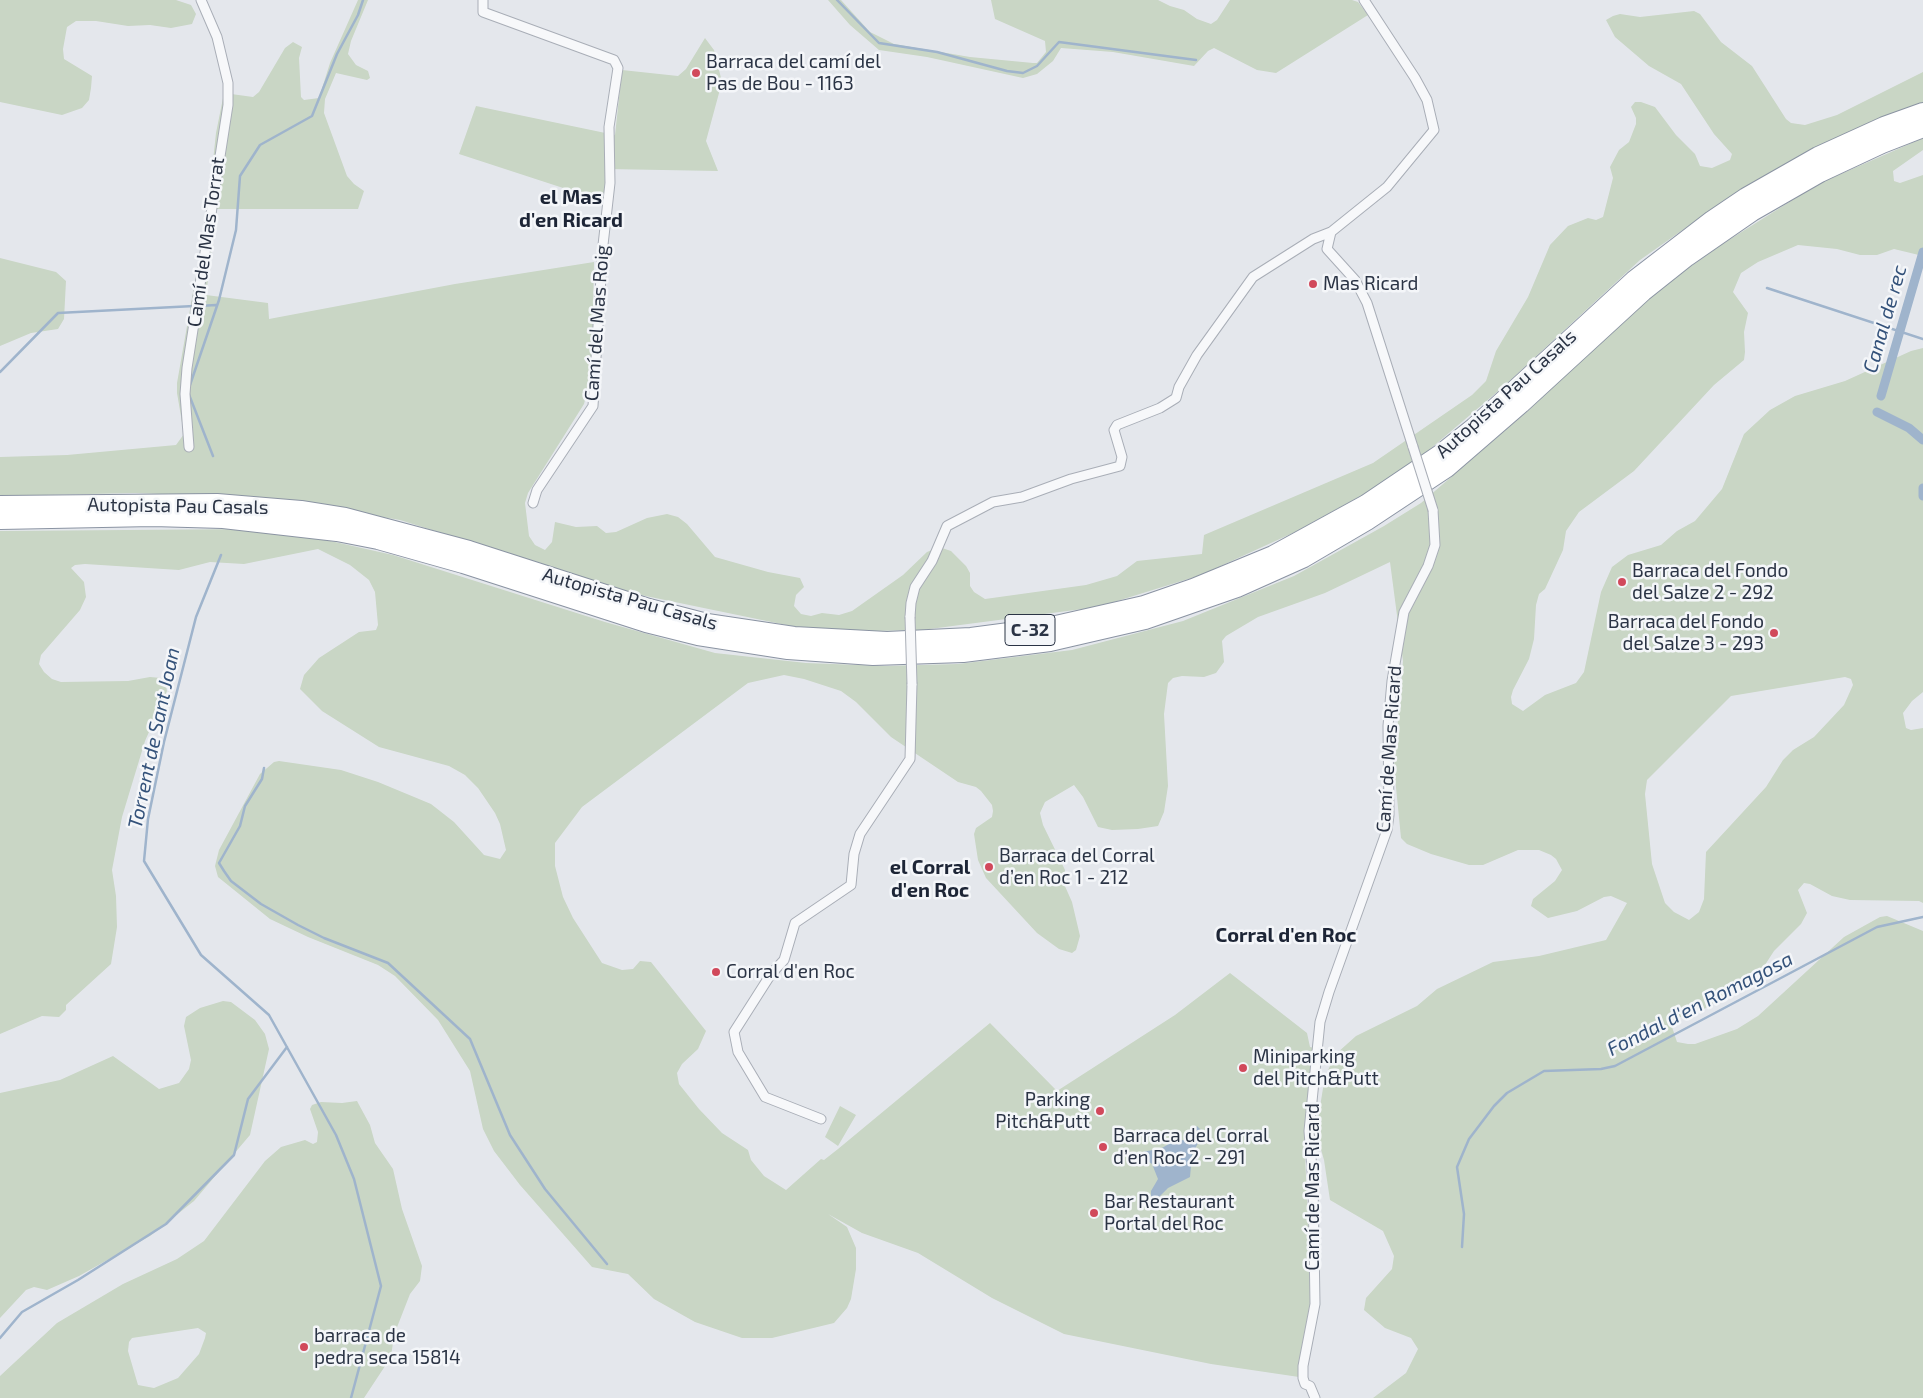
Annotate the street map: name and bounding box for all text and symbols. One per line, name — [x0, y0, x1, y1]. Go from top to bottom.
place label: Barraca del camí del Pas de Bou - 1163 — [706, 51, 881, 95]
marker: Barraca del camí del Pas de Bou - 1163 — [690, 67, 702, 79]
street label: Camí del Mas Torrat — [183, 156, 229, 328]
district label: el Mas d'en Ricard — [519, 185, 623, 232]
street label: Camí del Mas Roig — [580, 244, 614, 402]
water label: Canal de rec — [1858, 262, 1912, 376]
place label: Mas Ricard — [1323, 273, 1418, 295]
marker: Mas Ricard — [1307, 278, 1319, 290]
street label: Autopista Pau Casals — [1431, 325, 1581, 463]
street label: Autopista Pau Casals — [87, 493, 269, 519]
place label: Barraca del Fondo del Salze 2 - 292 — [1632, 560, 1788, 604]
street label: Autopista Pau Casals — [540, 563, 720, 635]
marker: Barraca del Fondo del Salze 2 - 292 — [1616, 576, 1628, 588]
place label: Barraca del Fondo del Salze 3 - 293 — [1608, 611, 1764, 655]
road number: C-32 — [1005, 614, 1055, 646]
marker: Barraca del Fondo del Salze 3 - 293 — [1768, 627, 1780, 639]
water label: Torrent de Sant Joan — [123, 645, 185, 831]
street label: Camí de Mas Ricard — [1372, 665, 1406, 833]
place label: Barraca del Corral d’en Roc 1 - 212 — [999, 845, 1155, 889]
district label: el Corral d'en Roc — [890, 855, 970, 902]
marker: Barraca del Corral d’en Roc 1 - 212 — [983, 861, 995, 873]
district label: Corral d'en Roc — [1215, 923, 1357, 947]
water label: Fondal d'en Romagosa — [1603, 947, 1797, 1061]
place label: Corral d'en Roc — [726, 961, 855, 983]
marker: Corral d'en Roc — [710, 966, 722, 978]
place label: Miniparking del Pitch&Putt — [1253, 1046, 1379, 1090]
marker: Miniparking del Pitch&Putt — [1237, 1062, 1249, 1074]
place label: Parking Pitch&Putt — [995, 1089, 1090, 1133]
street label: Camí de Mas Ricard — [1302, 1103, 1324, 1271]
marker: Parking Pitch&Putt — [1094, 1105, 1106, 1117]
place label: Barraca del Corral d’en Roc 2 - 291 — [1113, 1125, 1269, 1169]
marker: Barraca del Corral d’en Roc 2 - 291 — [1097, 1141, 1109, 1153]
place label: Bar Restaurant Portal del Roc — [1104, 1191, 1234, 1235]
marker: Bar Restaurant Portal del Roc — [1088, 1207, 1100, 1219]
place label: barraca de pedra seca 15814 — [314, 1325, 461, 1369]
marker: barraca de pedra seca 15814 — [298, 1341, 310, 1353]

